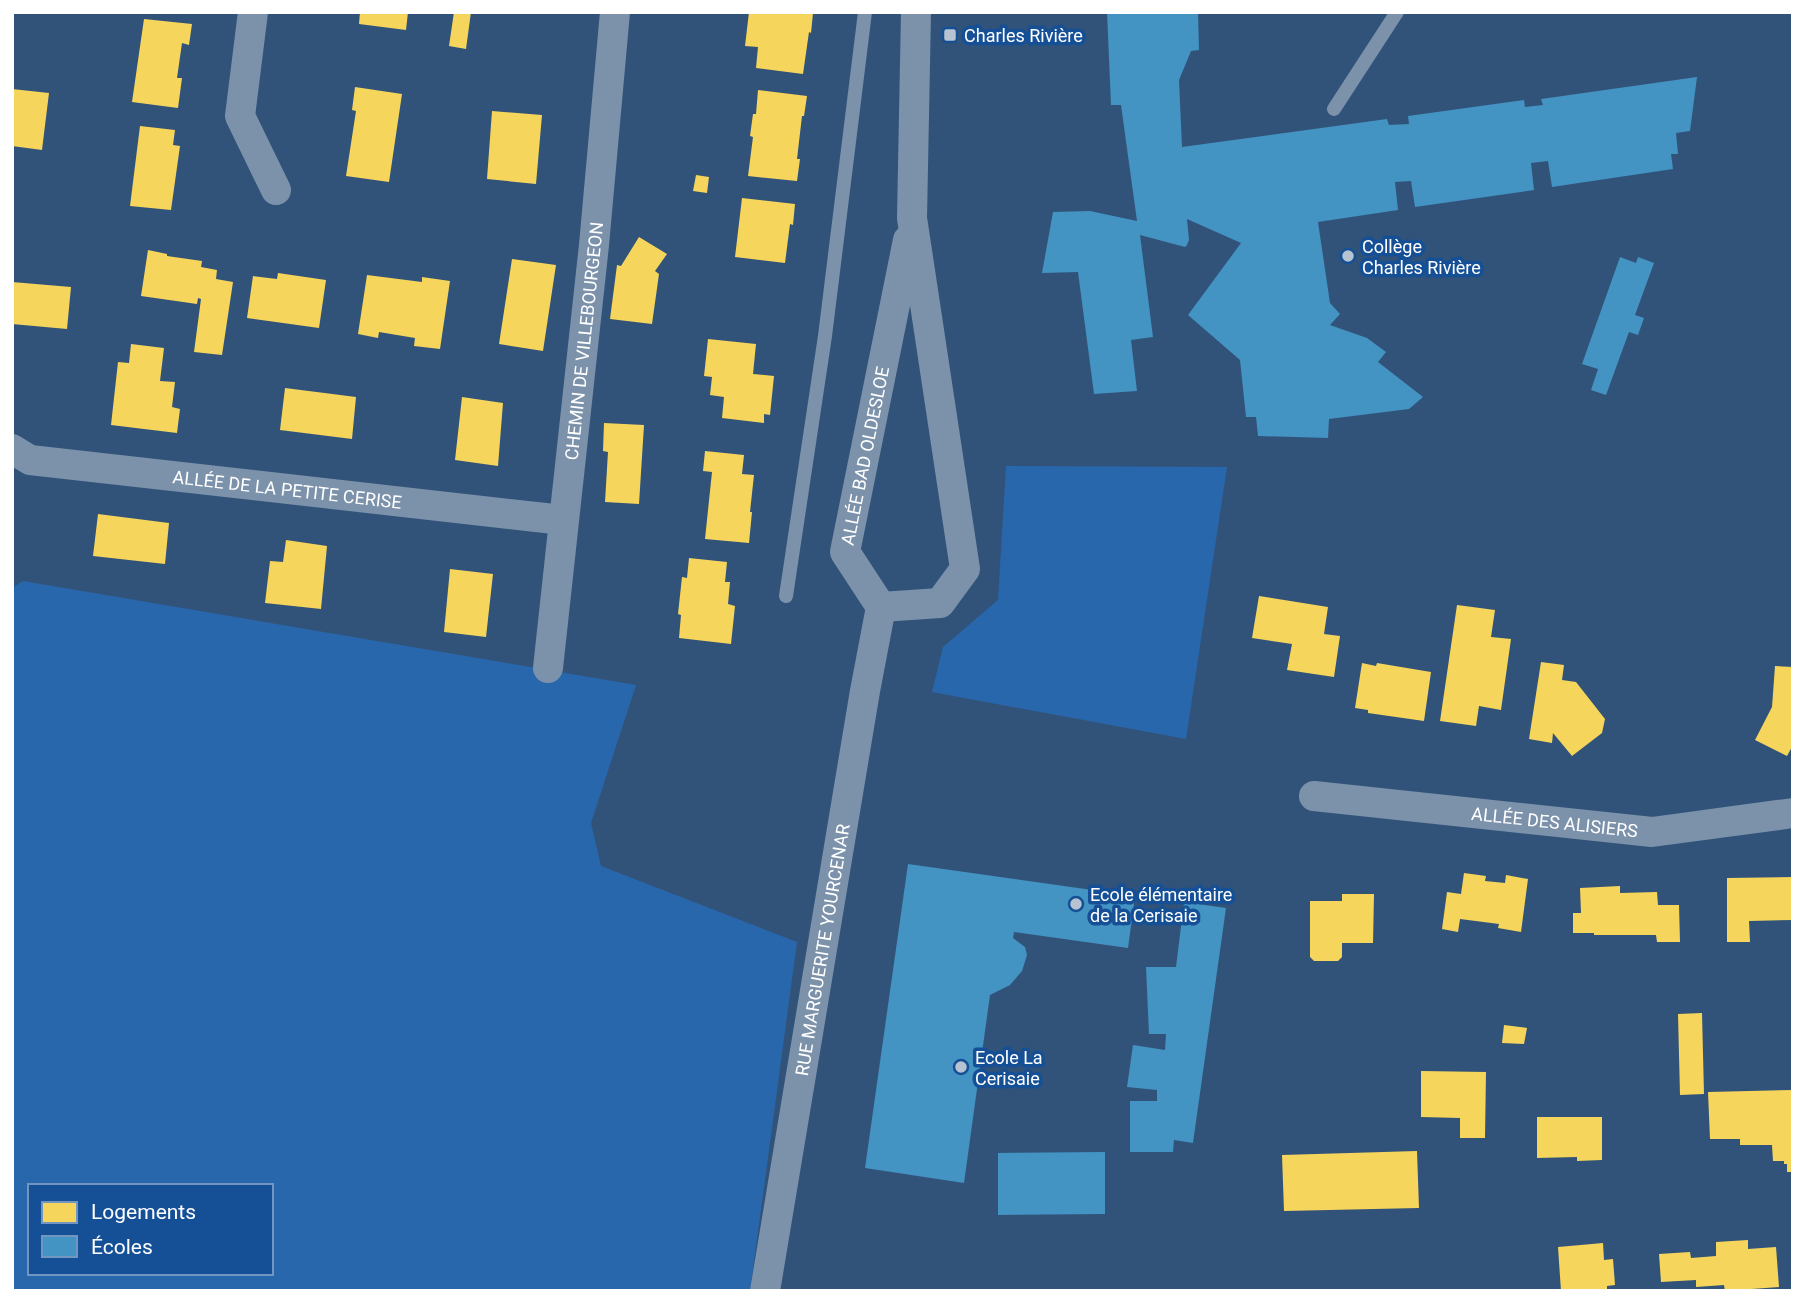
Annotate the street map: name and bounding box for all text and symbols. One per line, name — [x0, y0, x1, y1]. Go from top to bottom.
place label: Charles Rivière — [964, 25, 1083, 46]
marker: Charles Rivière — [942, 27, 958, 43]
street label: CHEMIN DE VILLEBOURGEON — [560, 221, 607, 461]
place label: Collège Charles Rivière — [1362, 236, 1481, 278]
marker: Collège Charles Rivière — [1340, 248, 1356, 264]
street label: ALLÉE BAD OLDESLOE — [836, 364, 893, 547]
street label: ALLÉE DE LA PETITE CERISE — [172, 466, 403, 512]
street label: ALLÉE DES ALISIERS — [1470, 802, 1639, 841]
street label: RUE MARGUERITE YOURCENAR — [791, 822, 853, 1077]
place label: Ecole élémentaire de la Cerisaie — [1090, 884, 1232, 926]
marker: Ecole élémentaire de la Cerisaie — [1068, 896, 1084, 912]
place label: Ecole La Cerisaie — [975, 1047, 1043, 1089]
marker: Ecole La Cerisaie — [953, 1059, 969, 1075]
legend — [28, 1184, 273, 1275]
text: Logements — [91, 1200, 196, 1224]
text: Écoles — [91, 1235, 153, 1259]

